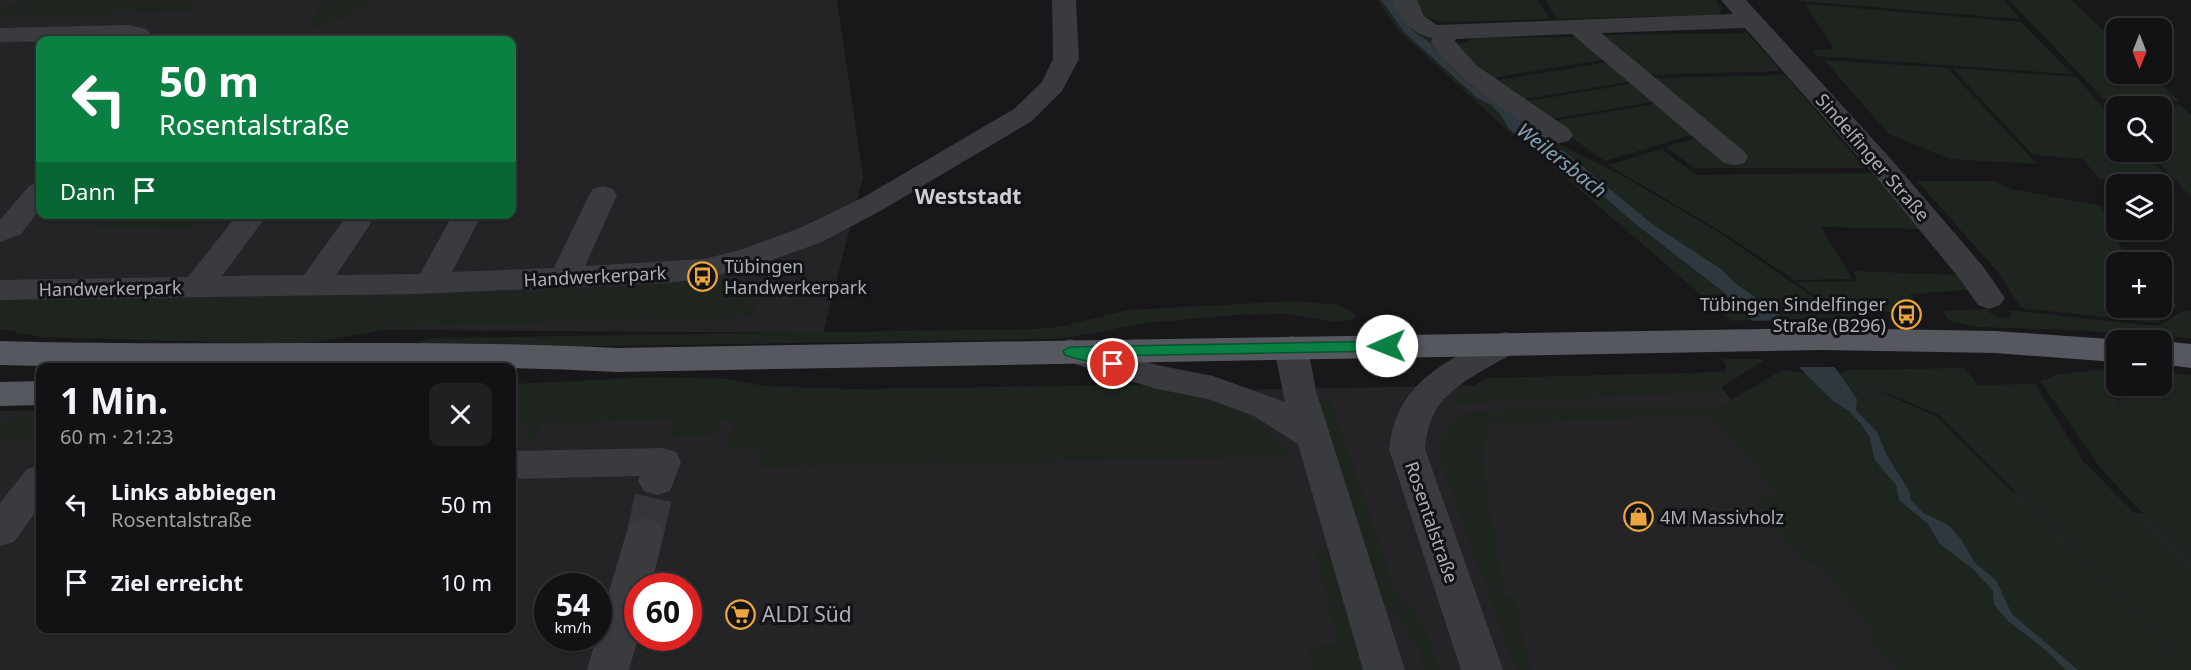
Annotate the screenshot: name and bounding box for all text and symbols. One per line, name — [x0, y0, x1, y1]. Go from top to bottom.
north arrow — [2106, 18, 2172, 84]
map controls — [2106, 18, 2172, 396]
text: 50 m — [159, 52, 259, 109]
icon: left — [60, 60, 138, 138]
street label: Sindelfinger Straße — [1811, 88, 1935, 226]
button: search — [2106, 96, 2172, 162]
text: Rosentalstraße — [159, 106, 350, 143]
water label: Weilersbach — [1511, 116, 1613, 204]
icon: arrive — [128, 174, 161, 207]
button: layers — [2106, 174, 2172, 240]
text: Dann — [60, 176, 116, 206]
district label: Weststadt — [915, 182, 1021, 210]
button: + — [2106, 252, 2172, 318]
place label: Tübingen Handwerkerpark — [724, 254, 867, 299]
street label: Handwerkerpark — [523, 260, 667, 292]
bus stop icon: Tübingen Handwerkerpark — [687, 260, 719, 292]
street label: Handwerkerpark — [38, 275, 182, 301]
place label: Tübingen Sindelfinger Straße (B296) — [1700, 292, 1887, 337]
bus stop icon: Tübingen Sindelfinger Straße (B296) — [1891, 298, 1923, 330]
position arrow — [1355, 314, 1419, 378]
button: − — [2106, 330, 2172, 396]
pin — [1087, 338, 1138, 389]
icon: arrive — [1096, 347, 1129, 380]
text: 1 Min. — [60, 376, 168, 425]
button: close — [429, 383, 492, 446]
text: 60 m · 21:23 — [60, 423, 174, 450]
street label: Rosentalstraße — [1400, 458, 1464, 586]
text: Links abbiegen — [111, 476, 277, 506]
icon: left — [60, 488, 93, 521]
text: 50 m — [441, 489, 492, 519]
shop icon: 4M Massivholz — [1623, 501, 1655, 533]
place label: 4M Massivholz — [1660, 505, 1784, 529]
text: Rosentalstraße — [111, 506, 252, 533]
icon: arrive — [60, 566, 93, 599]
text: Ziel erreicht — [111, 567, 243, 597]
text: 10 m — [441, 567, 492, 597]
speed limit sign: 60 — [624, 573, 702, 651]
text: 54 — [556, 584, 590, 625]
supermarket icon: ALDI Süd — [725, 598, 757, 630]
place label: ALDI Süd — [762, 600, 852, 628]
text: km/h — [555, 617, 591, 637]

